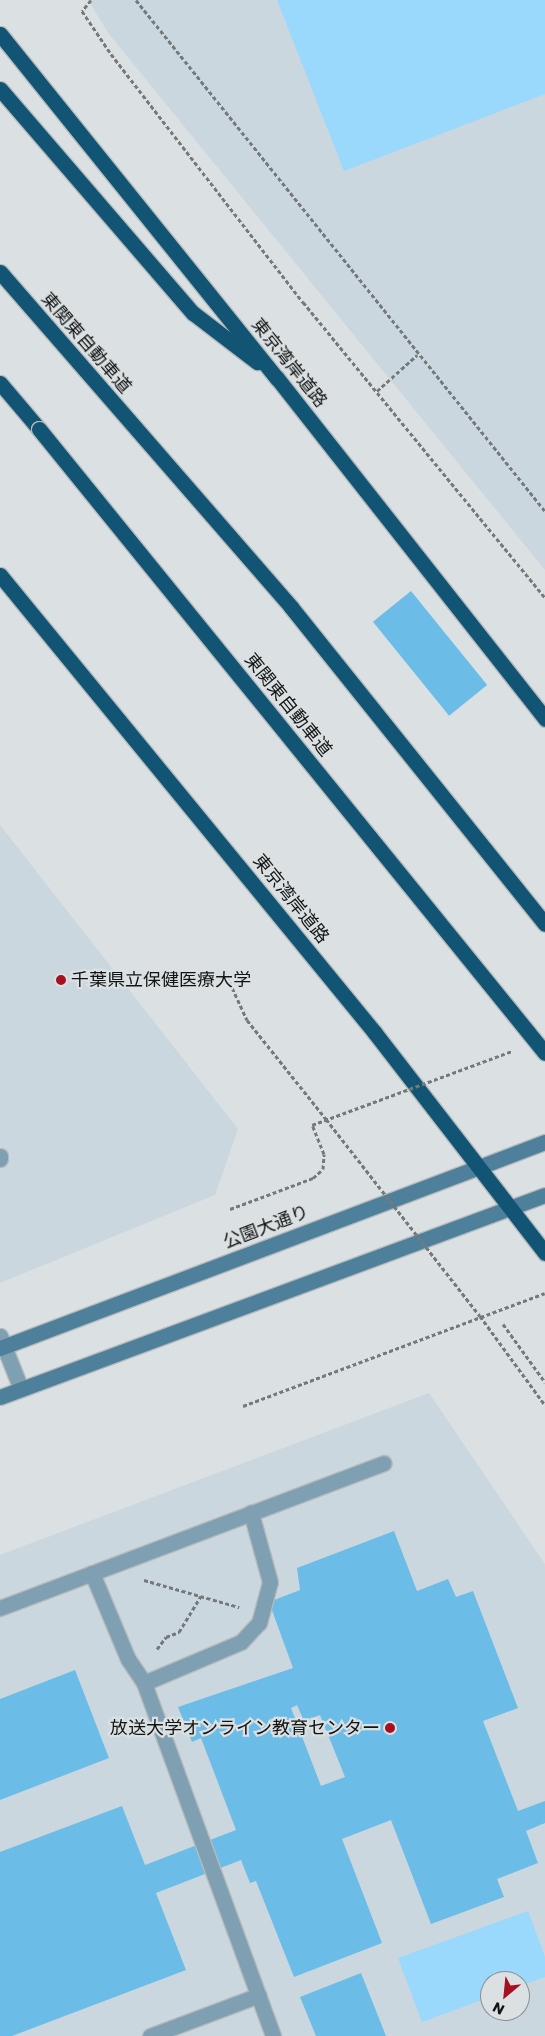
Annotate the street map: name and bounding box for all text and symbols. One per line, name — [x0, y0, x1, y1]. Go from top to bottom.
street label: 東関東自動車道 — [37, 288, 135, 398]
street label: 東京湾岸道路 — [247, 314, 331, 412]
street label: 東関東自動車道 — [240, 649, 336, 761]
street label: 東京湾岸道路 — [249, 850, 333, 948]
place label: 千葉県立保健医療大学 — [71, 969, 251, 991]
marker: 千葉県立保健医療大学 — [55, 974, 67, 986]
street label: 公園大通り — [220, 1201, 312, 1253]
place label: 放送大学オンライン教育センター — [110, 1717, 380, 1739]
marker: 放送大学オンライン教育センター — [384, 1722, 396, 1734]
north arrow — [480, 1971, 530, 2021]
text: N — [489, 1997, 508, 2020]

